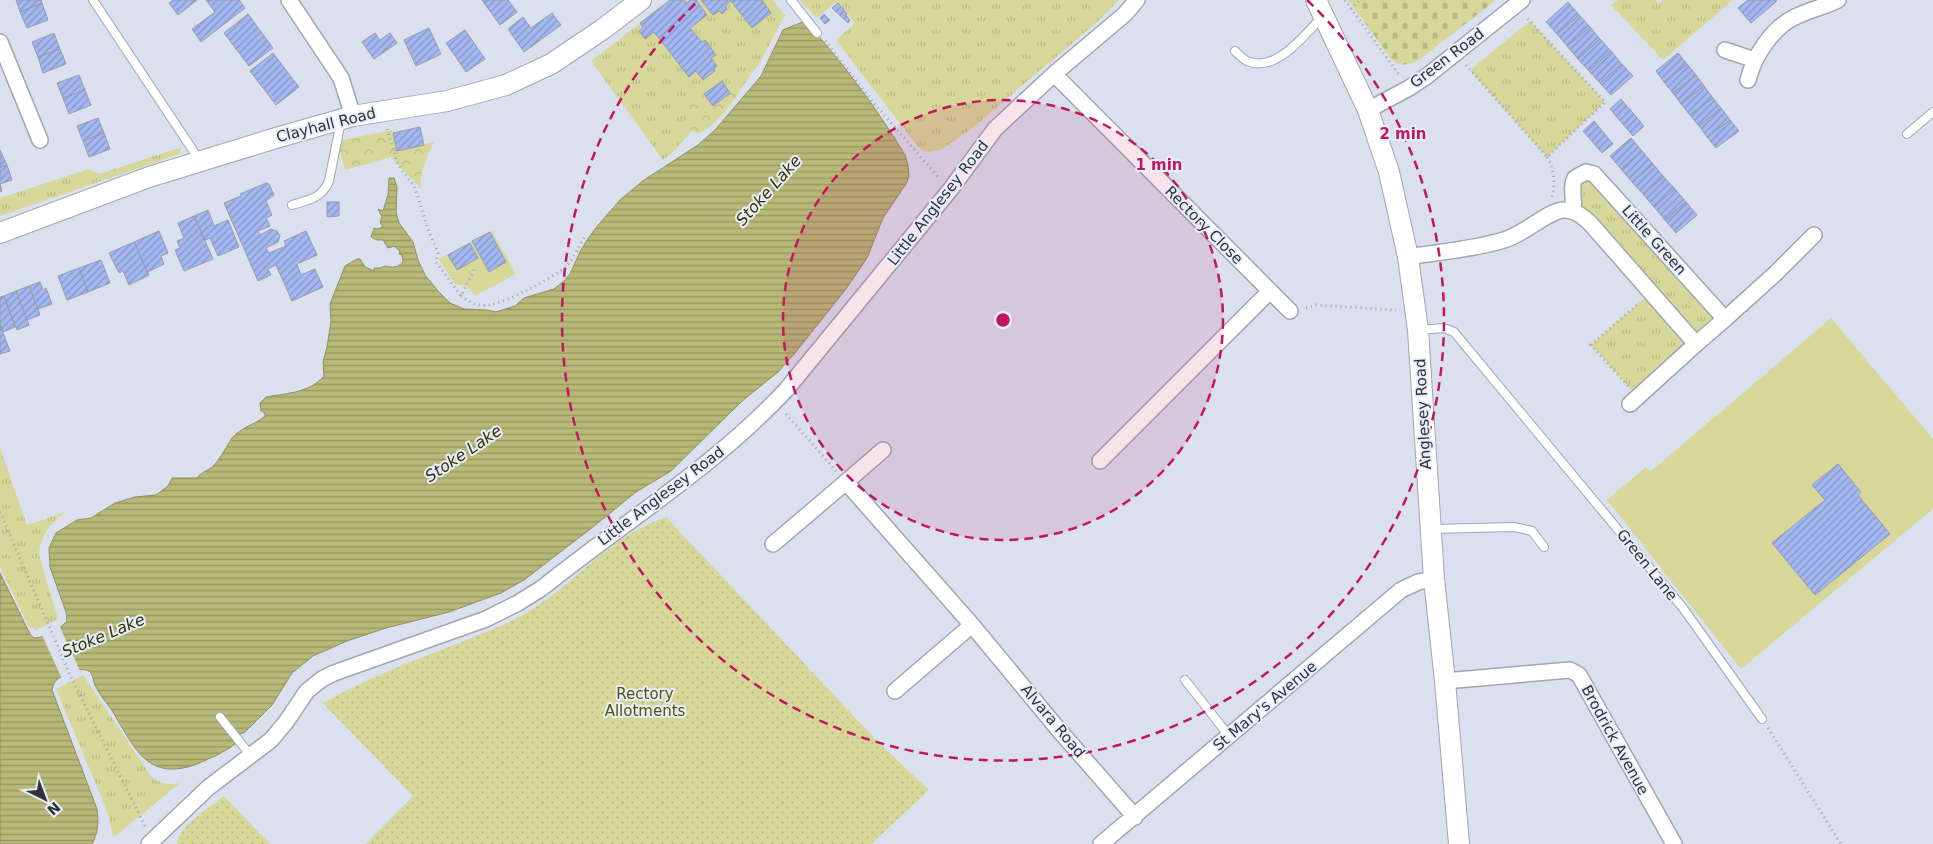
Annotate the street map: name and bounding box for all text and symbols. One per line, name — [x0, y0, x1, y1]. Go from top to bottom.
street label: Green Road — [1407, 24, 1487, 92]
street label: Clayhall Road — [274, 104, 378, 146]
text: 2 min — [1379, 125, 1427, 143]
street label: Little Anglesey Road — [884, 137, 992, 269]
water label: Stoke Lake — [732, 151, 805, 229]
text: 1 min — [1135, 156, 1183, 174]
street label: Rectory Close — [1161, 182, 1247, 268]
street label: Little Green — [1618, 201, 1690, 279]
centre of rings — [994, 311, 1012, 329]
street label: Anglesey Road — [1411, 358, 1435, 470]
water label: Stoke Lake — [421, 421, 505, 486]
street label: Little Anglesey Road — [594, 443, 728, 549]
street label: Green Lane — [1613, 526, 1681, 604]
water label: Stoke Lake — [59, 609, 148, 661]
street label: St Mary's Avenue — [1209, 657, 1321, 755]
street label: Alvara Road — [1017, 681, 1089, 761]
street label: Brodrick Avenue — [1577, 682, 1653, 798]
park label: Rectory Allotments — [605, 685, 686, 720]
north arrow — [20, 774, 70, 824]
text: N — [44, 799, 63, 819]

